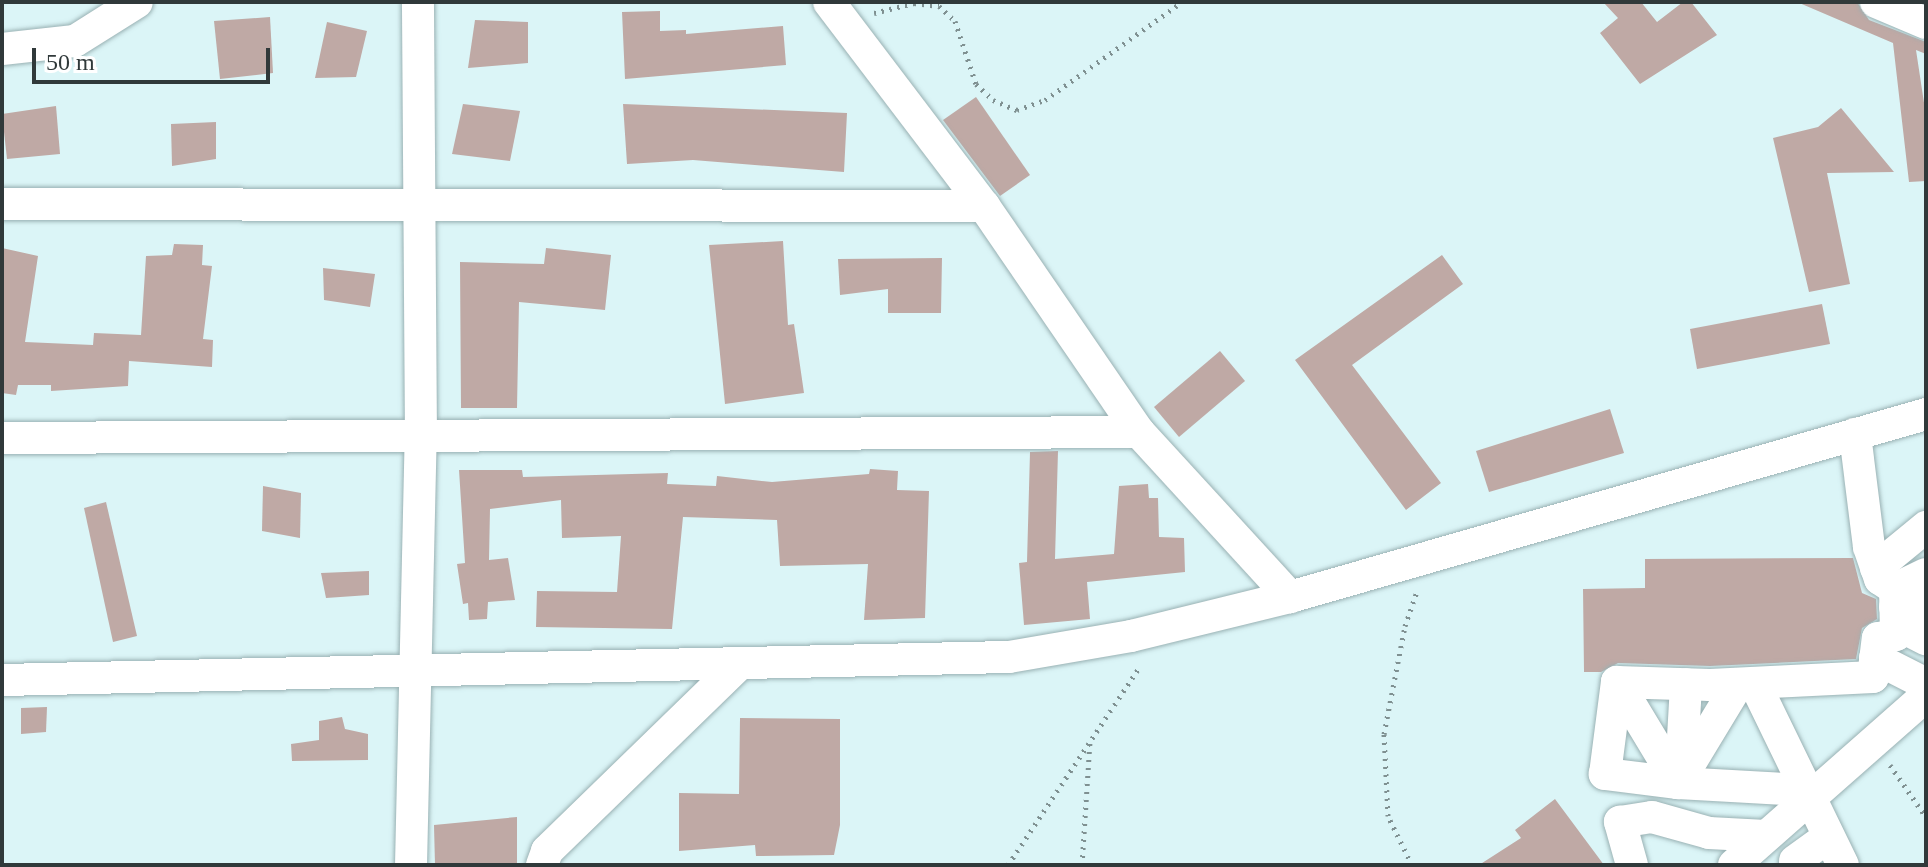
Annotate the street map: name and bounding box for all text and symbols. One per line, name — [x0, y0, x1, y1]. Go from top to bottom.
scale bar — [36, 32, 274, 82]
text: 50 m — [46, 49, 95, 75]

